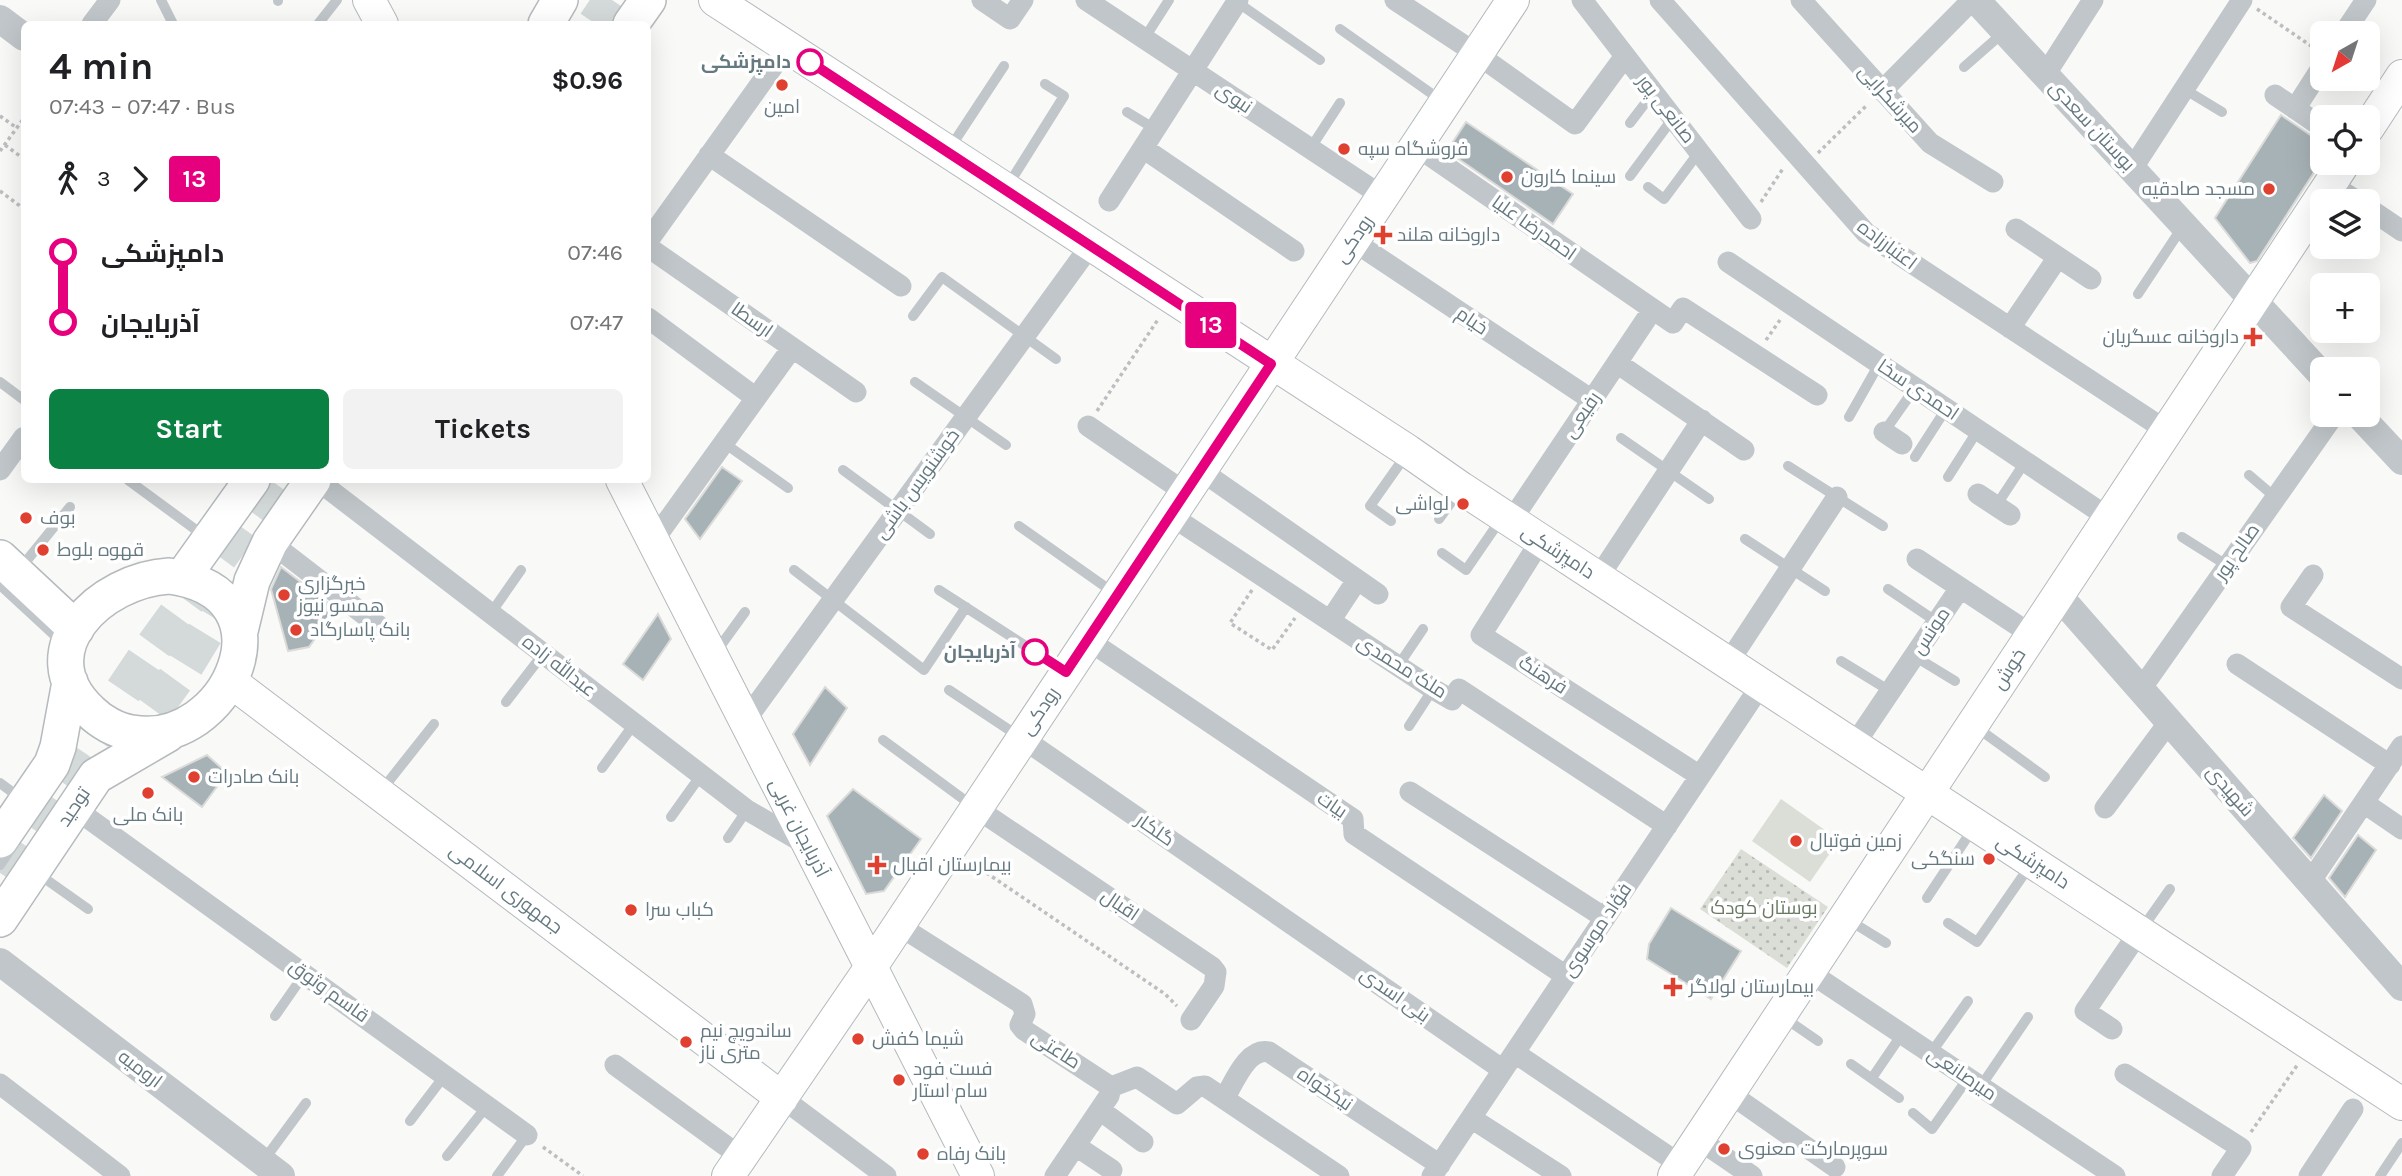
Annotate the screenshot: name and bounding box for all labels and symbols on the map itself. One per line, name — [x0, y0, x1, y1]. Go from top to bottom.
north arrow — [2310, 21, 2380, 91]
marker: دامپزشکی — [797, 49, 823, 75]
place label: دامپزشکی — [701, 51, 791, 75]
street label: میرشکرایی — [1854, 60, 1926, 138]
street label: صانعی پور — [1631, 70, 1700, 148]
street label: بوستان سعدی — [2045, 76, 2139, 176]
marker: امین — [774, 77, 790, 93]
street label: نبوی — [1212, 78, 1256, 118]
place label: امین — [764, 96, 800, 118]
place label: فروشگاه سپه — [1358, 138, 1468, 160]
marker: فروشگاه سپه — [1336, 141, 1352, 157]
place label: سینما کارون — [1521, 166, 1616, 188]
marker: سینما کارون — [1499, 169, 1515, 185]
place label: مسجد صادقیه — [2142, 178, 2255, 200]
marker: مسجد صادقیه — [2261, 181, 2277, 197]
street label: احمدرضا علیا — [1488, 191, 1580, 265]
street label: رودکی — [1330, 211, 1378, 267]
street label: اعتبارزاده — [1853, 216, 1921, 274]
place label: داروخانه هلند — [1397, 224, 1500, 246]
marker: داروخانه هلند — [1375, 227, 1391, 243]
street label: ارسطا — [727, 298, 777, 342]
line badge: 13 — [1180, 302, 1242, 348]
street label: خیام — [1451, 302, 1492, 341]
place label: داروخانه عسگریان — [2103, 326, 2239, 348]
marker: داروخانه عسگریان — [2245, 329, 2261, 345]
street label: احمدی سخا — [1873, 355, 1963, 425]
street label: رفیعی — [1559, 388, 1605, 442]
street label: خوشنویس باشی — [870, 425, 964, 543]
place label: لواشی — [1395, 493, 1449, 515]
marker: لواشی — [1455, 496, 1471, 512]
place label: بوف — [40, 507, 76, 529]
marker: بوف — [18, 510, 34, 526]
street label: دامپزشکی — [1517, 520, 1599, 585]
street label: صالح پور — [2209, 520, 2266, 586]
place label: قهوه بلوط — [57, 539, 144, 561]
marker: قهوه بلوط — [35, 542, 51, 558]
place label: خبرگزاری همسو نیوز — [297, 573, 384, 617]
marker: خبرگزاری همسو نیوز — [276, 587, 292, 603]
street label: مونس — [1907, 603, 1955, 659]
place label: بانک پاسارگاد — [310, 619, 410, 642]
marker: بانک پاسارگاد — [288, 622, 304, 638]
street label: عبدالله زاده — [518, 629, 601, 701]
street label: ملک محمدی — [1353, 631, 1451, 703]
marker: آذربایجان — [1022, 639, 1048, 665]
place label: آذربایجان — [944, 641, 1016, 663]
street label: خوش — [1988, 644, 2030, 694]
street label: فرهنگ — [1515, 651, 1571, 699]
street label: رودکی — [1016, 683, 1064, 739]
street label: شهیدی — [2202, 761, 2258, 821]
place label: بانک صادرات — [208, 766, 299, 788]
marker: بانک صادرات — [186, 769, 202, 785]
street label: آذربایجان غربی — [765, 775, 833, 881]
street label: توحید — [53, 783, 95, 831]
marker: بانک ملی — [140, 785, 156, 801]
street label: بیات — [1313, 787, 1351, 823]
place label: بانک ملی — [113, 804, 183, 826]
street label: گلکار — [1131, 808, 1178, 851]
place label: زمین فوتبال — [1810, 830, 1902, 852]
street label: دامپزشکی — [1992, 830, 2074, 895]
marker: زمین فوتبال — [1788, 833, 1804, 849]
street label: جمهوری اسلامی — [445, 839, 567, 939]
place label: سنگکی — [1911, 848, 1975, 870]
marker: سنگکی — [1981, 851, 1997, 867]
place label: بیمارستان اقبال — [893, 854, 1012, 876]
marker: بیمارستان اقبال — [867, 855, 887, 875]
street label: فؤاد موسوی — [1558, 879, 1636, 981]
street label: اقبال — [1097, 885, 1143, 925]
park label: بوستان کودک — [1710, 897, 1818, 919]
place label: کباب سرا — [645, 899, 714, 921]
marker: کباب سرا — [623, 902, 639, 918]
street label: قاسم وثوق — [284, 955, 373, 1029]
street label: بنی اسدی — [1356, 963, 1434, 1027]
place label: بیمارستان لولاگر — [1688, 976, 1814, 998]
marker: بیمارستان لولاگر — [1663, 977, 1683, 997]
place label: ساندویچ نیم متری ناز — [699, 1020, 792, 1064]
street label: طاعتی — [1028, 1026, 1084, 1074]
place label: شیما کفش — [872, 1028, 964, 1050]
marker: شیما کفش — [850, 1031, 866, 1047]
marker: ساندویچ نیم متری ناز — [678, 1034, 694, 1050]
street label: میرصانعی — [1923, 1043, 2001, 1105]
street label: ارومیه — [114, 1045, 166, 1093]
place label: فست فود سام استار — [912, 1058, 993, 1104]
street label: نیکخواه — [1293, 1063, 1357, 1115]
marker: فست فود سام استار — [891, 1072, 907, 1088]
place label: سوپرمارکت معنوی — [1738, 1138, 1888, 1161]
marker: سوپرمارکت معنوی — [1716, 1141, 1732, 1157]
place label: بانک رفاه — [937, 1143, 1006, 1165]
marker: بانک رفاه — [915, 1146, 931, 1162]

